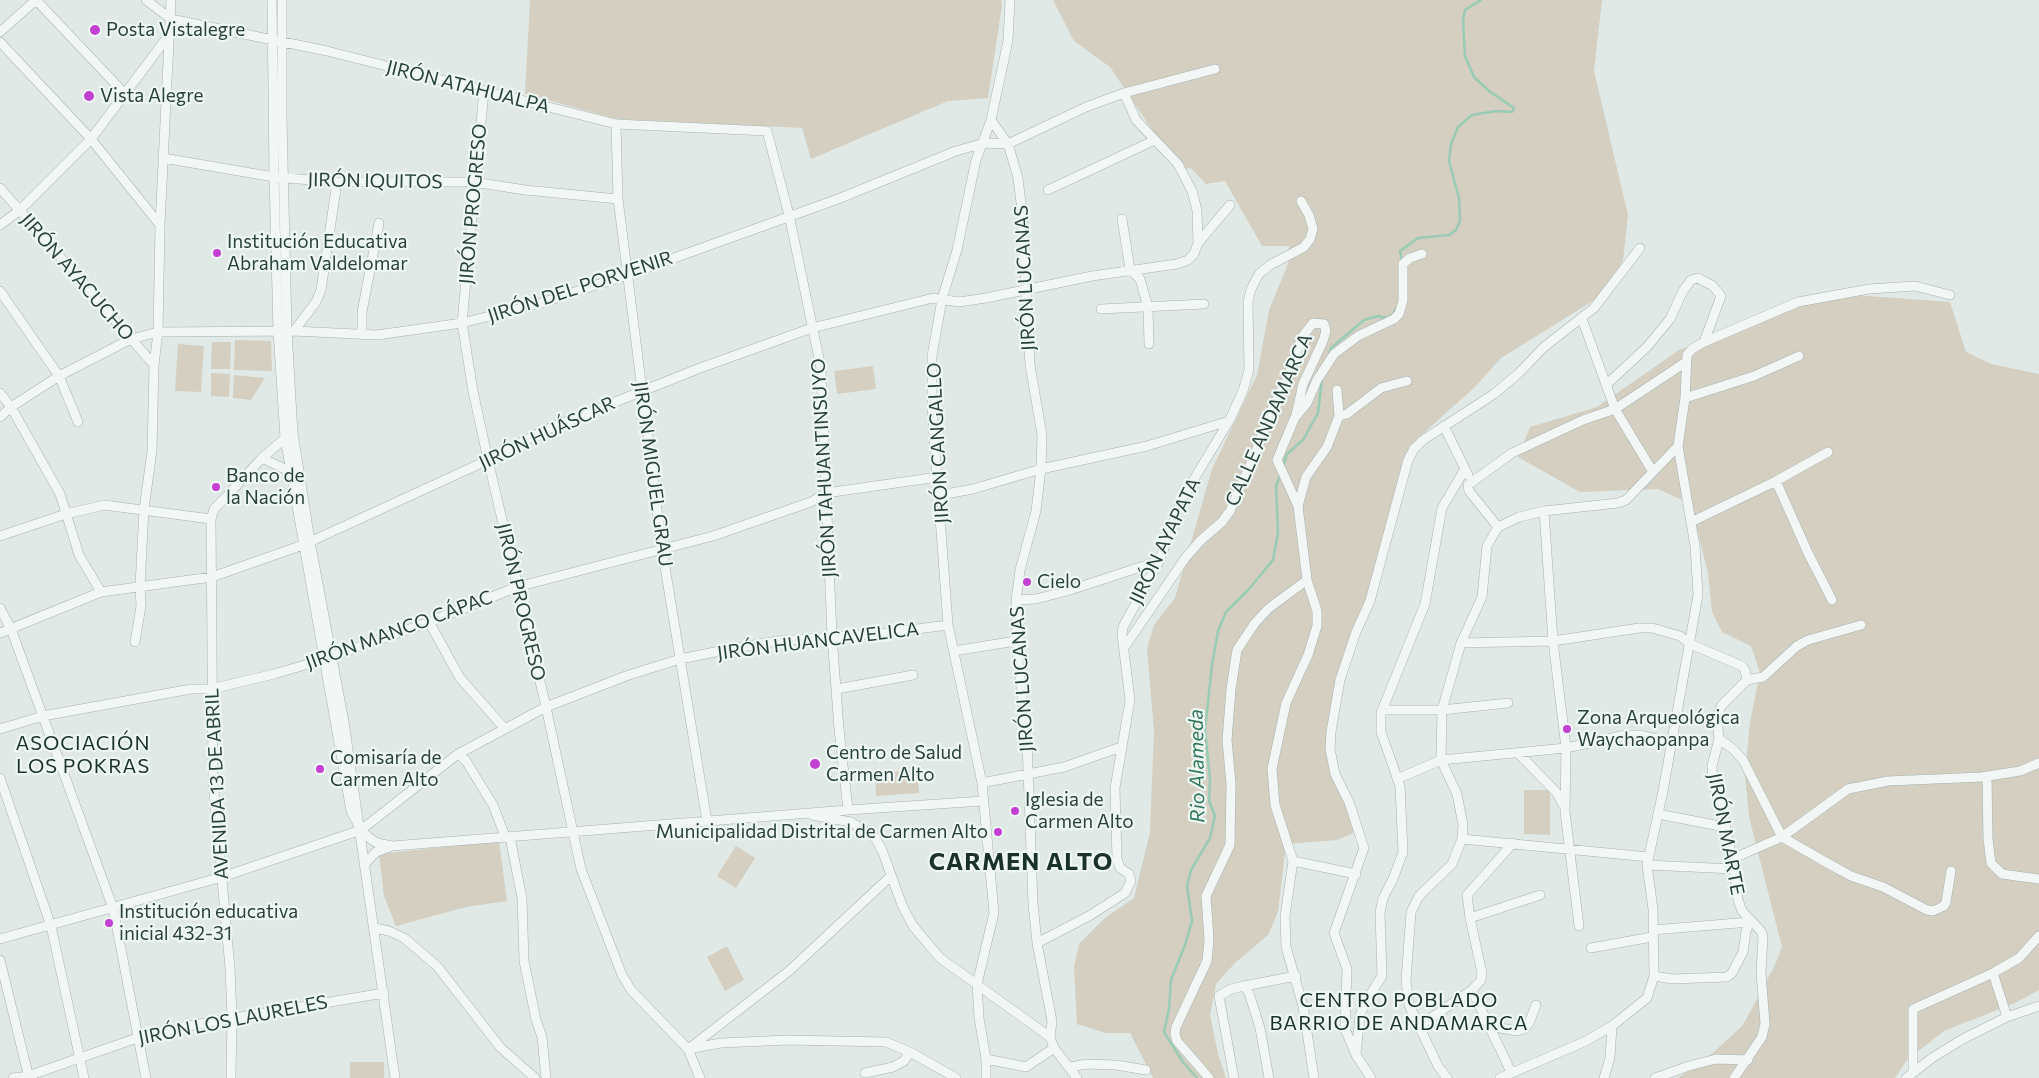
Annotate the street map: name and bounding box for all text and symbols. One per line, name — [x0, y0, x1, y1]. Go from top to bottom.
place label: Posta Vistalegre — [106, 19, 245, 41]
marker: Posta Vistalegre — [88, 23, 102, 37]
street label: JIRÓN ATAHUALPA — [384, 56, 552, 118]
place label: Vista Alegre — [100, 85, 203, 107]
marker: Vista Alegre — [82, 89, 96, 103]
street label: JIRÓN PROGRESO — [455, 123, 491, 285]
street label: JIRÓN IQUITOS — [307, 168, 443, 194]
street label: JIRÓN LUCANAS — [1010, 204, 1040, 352]
street label: JIRÓN AYACUCHO — [16, 209, 138, 345]
place label: Institución Educativa Abraham Valdelomar — [227, 231, 408, 275]
street label: JIRÓN DEL PORVENIR — [485, 246, 675, 328]
marker: Institución Educativa Abraham Valdelomar — [211, 247, 223, 259]
street label: CALLE ANDAMARCA — [1221, 330, 1317, 510]
street label: JIRÓN TAHUANTINSUYO — [807, 358, 841, 578]
street label: JIRÓN CANGALLO — [922, 362, 954, 524]
street label: JIRÓN MIGUEL GRAU — [629, 380, 677, 568]
street label: JIRÓN HUÁSCAR — [475, 392, 619, 474]
place label: Banco de la Nación — [226, 465, 305, 509]
street label: JIRÓN AYAPATA — [1125, 474, 1205, 608]
marker: Banco de la Nación — [210, 481, 222, 493]
street label: JIRÓN PROGRESO — [492, 521, 550, 683]
place label: Cielo — [1037, 571, 1081, 593]
marker: Cielo — [1021, 576, 1033, 588]
street label: JIRÓN MANCO CÁPAC — [302, 586, 496, 674]
street label: JIRÓN LUCANAS — [1006, 605, 1038, 753]
street label: JIRÓN HUANCAVELICA — [716, 617, 920, 665]
street label: AVENIDA 13 DE ABRIL — [201, 688, 233, 880]
place label: Zona Arqueológica Waychaopanpa — [1577, 707, 1740, 751]
water label: Rio Alameda — [1184, 709, 1210, 823]
marker: Zona Arqueológica Waychaopanpa — [1561, 723, 1573, 735]
district label: ASOCIACIÓN LOS POKRAS — [14, 731, 152, 778]
place label: Centro de Salud Carmen Alto — [826, 742, 962, 786]
place label: Comisaría de Carmen Alto — [330, 747, 441, 791]
marker: Centro de Salud Carmen Alto — [808, 757, 822, 771]
marker: Comisaría de Carmen Alto — [314, 763, 326, 775]
street label: JIRÓN MARTE — [1703, 771, 1749, 897]
place label: Iglesia de Carmen Alto — [1025, 789, 1134, 833]
marker: Iglesia de Carmen Alto — [1009, 805, 1021, 817]
place label: Municipalidad Distrital de Carmen Alto — [656, 821, 988, 843]
marker: Municipalidad Distrital de Carmen Alto — [992, 826, 1004, 838]
district label: CARMEN ALTO — [927, 848, 1115, 876]
place label: Institución educativa inicial 432-31 — [119, 901, 298, 945]
marker: Institución educativa inicial 432-31 — [103, 917, 115, 929]
district label: CENTRO POBLADO BARRIO DE ANDAMARCA — [1267, 988, 1531, 1035]
street label: JIRÓN LOS LAURELES — [136, 990, 330, 1050]

